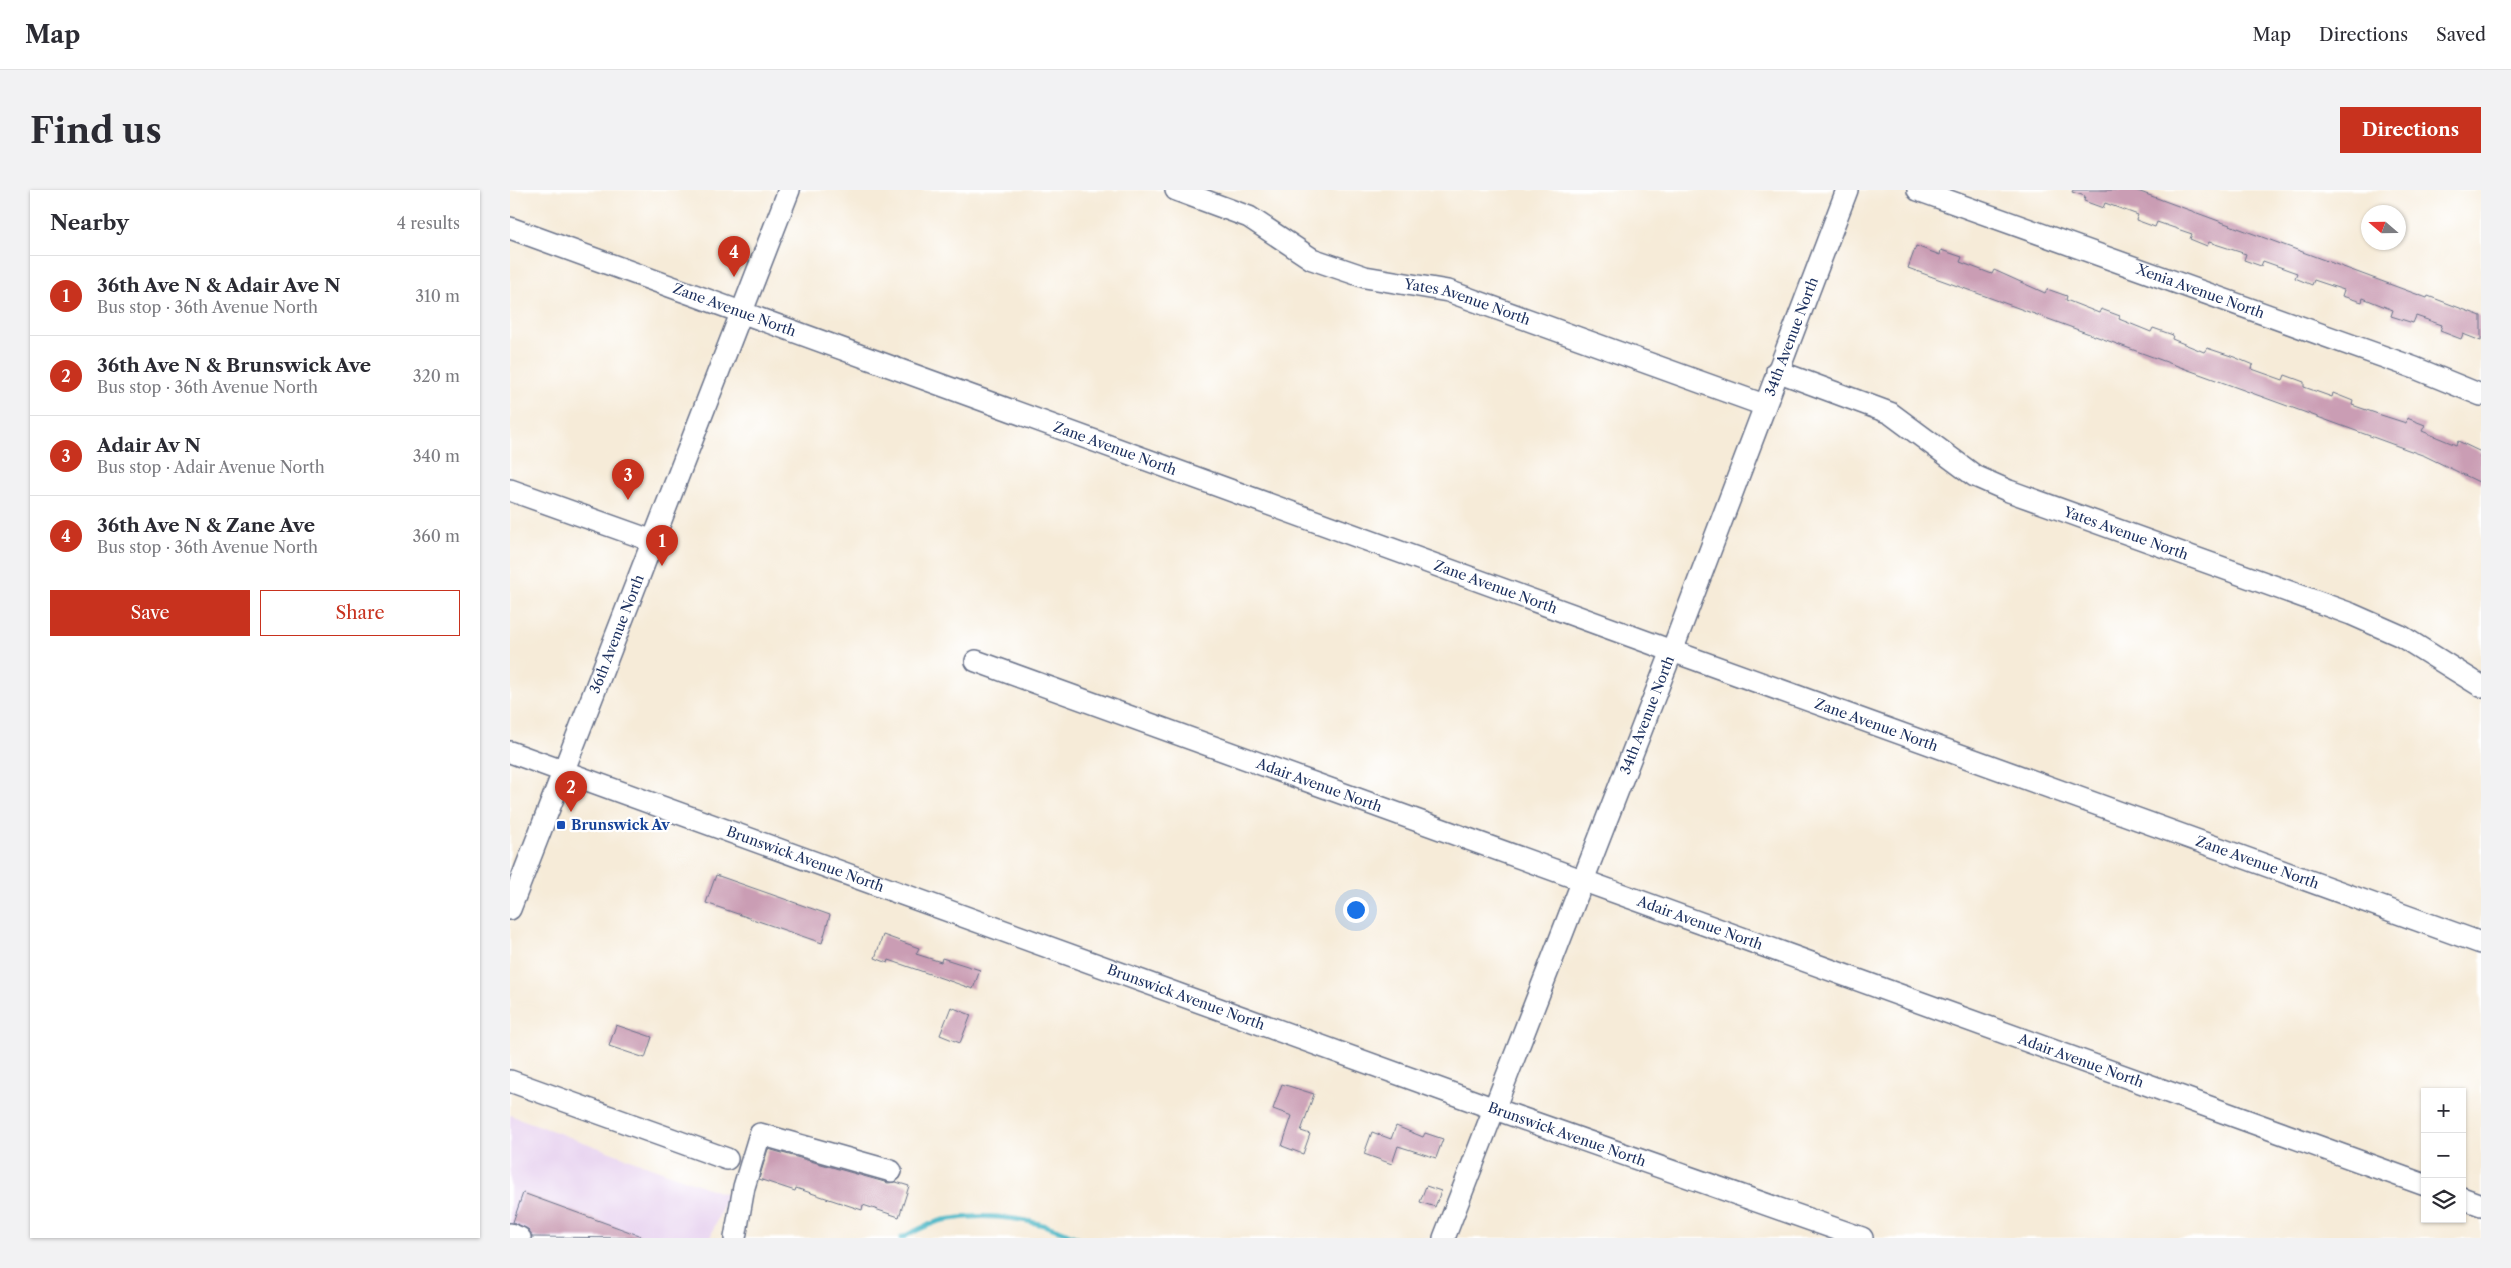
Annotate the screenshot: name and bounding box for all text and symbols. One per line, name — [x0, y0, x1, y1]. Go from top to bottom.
text: Map — [25, 20, 80, 49]
text: Map — [2252, 24, 2291, 46]
text: Directions — [2319, 24, 2408, 46]
text: Saved — [2436, 24, 2486, 46]
button: Directions — [2340, 107, 2481, 153]
text: Find us — [30, 109, 162, 152]
north arrow — [2361, 205, 2406, 250]
text: Nearby — [50, 210, 129, 235]
text: 4 results — [397, 213, 460, 233]
pin: 4 — [718, 236, 750, 277]
street label: Xenia Avenue North — [2133, 260, 2267, 322]
text: 36th Ave N & Adair Ave N — [97, 274, 340, 297]
street label: 34th Avenue North — [1761, 274, 1822, 399]
street label: Yates Avenue North — [1402, 275, 1533, 329]
street label: Zane Avenue North — [671, 279, 799, 340]
text: 1 — [62, 286, 70, 306]
text: 310 m — [415, 286, 460, 306]
text: Bus stop · 36th Avenue North — [97, 297, 318, 317]
text: 36th Ave N & Brunswick Ave — [97, 354, 371, 377]
text: 2 — [61, 366, 71, 386]
text: 320 m — [413, 366, 460, 386]
text: Bus stop · 36th Avenue North — [97, 377, 318, 397]
street label: Zane Avenue North — [1051, 418, 1179, 479]
text: Adair Av N — [97, 434, 201, 457]
text: 3 — [61, 446, 71, 466]
text: 340 m — [413, 446, 460, 466]
text: Bus stop · Adair Avenue North — [97, 457, 325, 477]
pin: 3 — [612, 459, 644, 500]
street label: Yates Avenue North — [2061, 502, 2191, 564]
text: 36th Ave N & Zane Ave — [97, 514, 315, 537]
pin: 1 — [646, 525, 678, 566]
text: 4 — [61, 526, 71, 546]
text: 360 m — [413, 526, 460, 546]
text: Bus stop · 36th Avenue North — [97, 537, 318, 557]
street label: Zane Avenue North — [1432, 556, 1560, 618]
street label: 36th Avenue North — [586, 572, 648, 696]
button: Save — [50, 590, 250, 636]
button: Share — [260, 590, 460, 636]
street label: 34th Avenue North — [1616, 653, 1678, 777]
street label: Zane Avenue North — [1812, 694, 1941, 755]
street label: Adair Avenue North — [1253, 754, 1385, 816]
pin: 2 — [555, 771, 587, 812]
place label: Brunswick Av — [571, 816, 670, 834]
marker: Brunswick Av — [555, 819, 567, 831]
street label: Brunswick Avenue North — [724, 822, 887, 896]
street label: Zane Avenue North — [2193, 832, 2322, 893]
street label: Adair Avenue North — [1634, 892, 1766, 954]
your location — [1343, 897, 1369, 923]
street label: Brunswick Avenue North — [1105, 960, 1267, 1034]
street label: Adair Avenue North — [2015, 1029, 2146, 1092]
map controls — [2421, 1088, 2466, 1223]
button: + — [2421, 1088, 2466, 1133]
street label: Brunswick Avenue North — [1486, 1098, 1649, 1170]
button: − — [2421, 1133, 2466, 1178]
button: layers — [2421, 1178, 2466, 1223]

